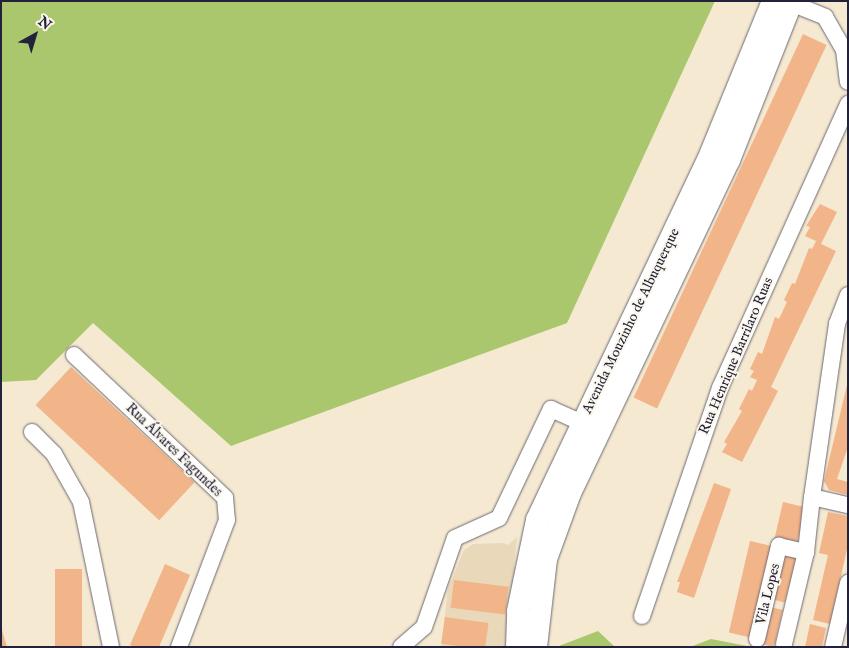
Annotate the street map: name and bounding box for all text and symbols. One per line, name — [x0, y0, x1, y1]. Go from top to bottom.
north arrow — [10, 10, 60, 60]
text: N — [34, 13, 55, 34]
street label: Avenida Mouzinho de Albuquerque — [579, 226, 683, 416]
street label: Rua Henrique Barrilaro Ruas — [695, 275, 777, 437]
street label: Rua Álvares Fagundes — [122, 400, 226, 500]
street label: Vila Lopes — [752, 562, 784, 626]

